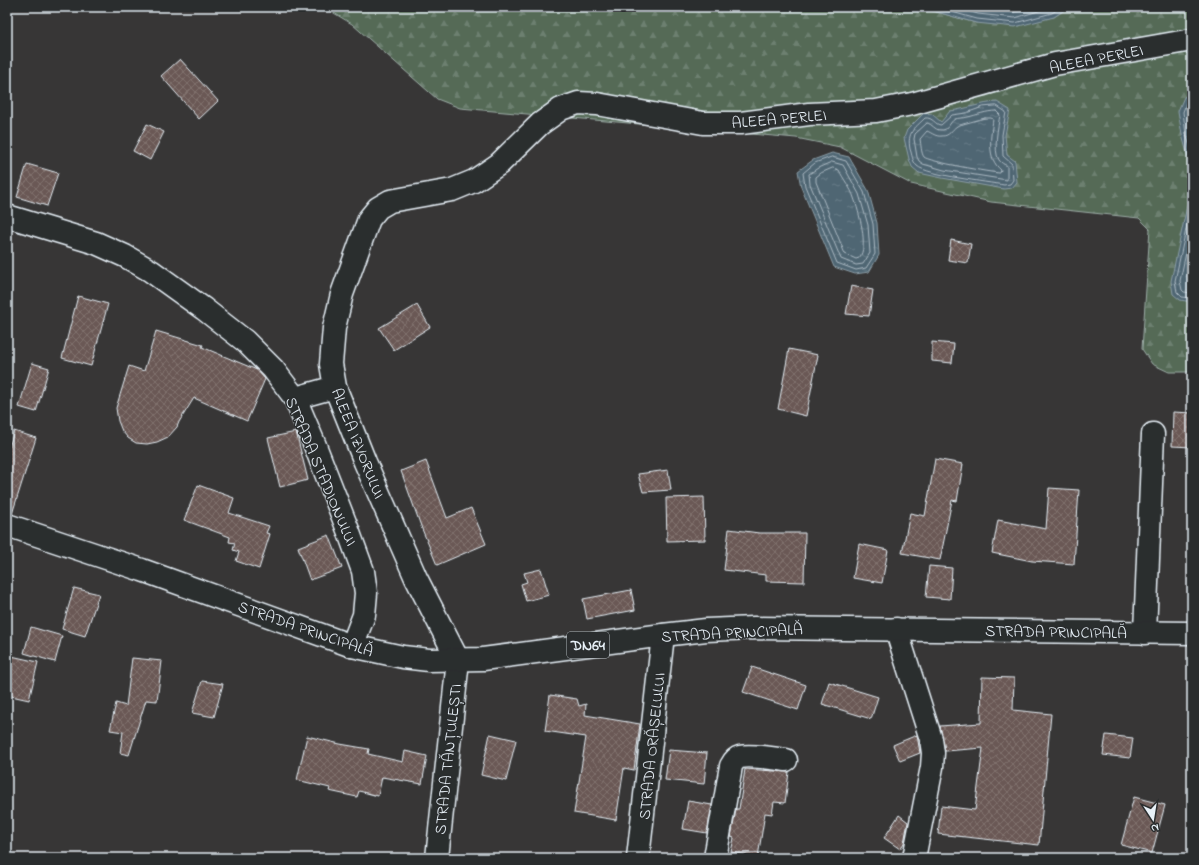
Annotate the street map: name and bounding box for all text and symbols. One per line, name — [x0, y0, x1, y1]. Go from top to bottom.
street label: ALEEA PERLEI — [1047, 39, 1145, 81]
street label: ALEEA PERLEI — [731, 104, 828, 136]
street label: ALEEA IZVORULUI — [324, 385, 390, 503]
street label: STRADA STADIONULUI — [278, 394, 362, 550]
street label: STRADA PRINCIPALĂ — [234, 595, 376, 664]
street label: STRADA PRINCIPALĂ — [661, 618, 804, 650]
street label: STRADA PRINCIPALĂ — [985, 620, 1127, 646]
road number: DN64 — [567, 632, 609, 658]
street label: STRADA ORĂȘELULUI — [633, 671, 673, 821]
street label: STRADA TĂNȚULEȘTI — [429, 683, 469, 836]
north arrow — [1133, 799, 1173, 839]
text: N — [1150, 819, 1160, 836]

